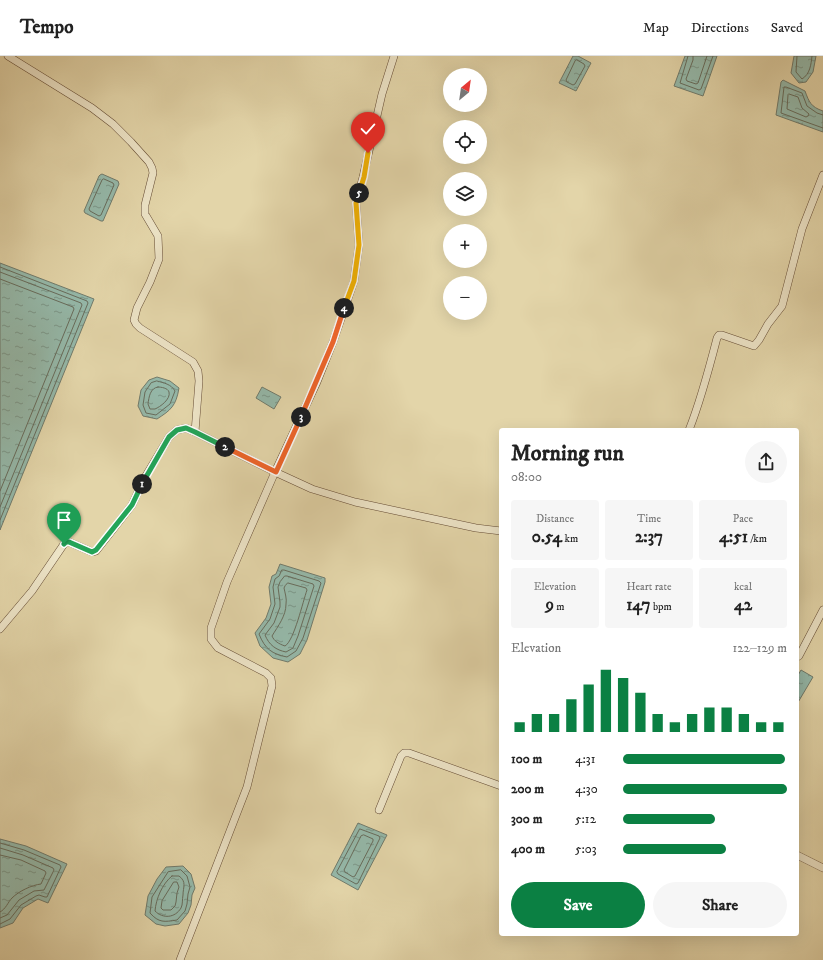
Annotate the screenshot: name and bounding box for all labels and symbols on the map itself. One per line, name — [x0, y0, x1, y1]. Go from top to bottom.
north arrow — [443, 68, 487, 112]
pin — [351, 112, 385, 153]
pin: 5 — [349, 183, 369, 203]
pin: 4 — [334, 298, 354, 318]
pin: 3 — [291, 407, 311, 427]
pin: 2 — [215, 437, 235, 457]
pin: 1 — [132, 474, 152, 494]
pin — [47, 503, 81, 544]

